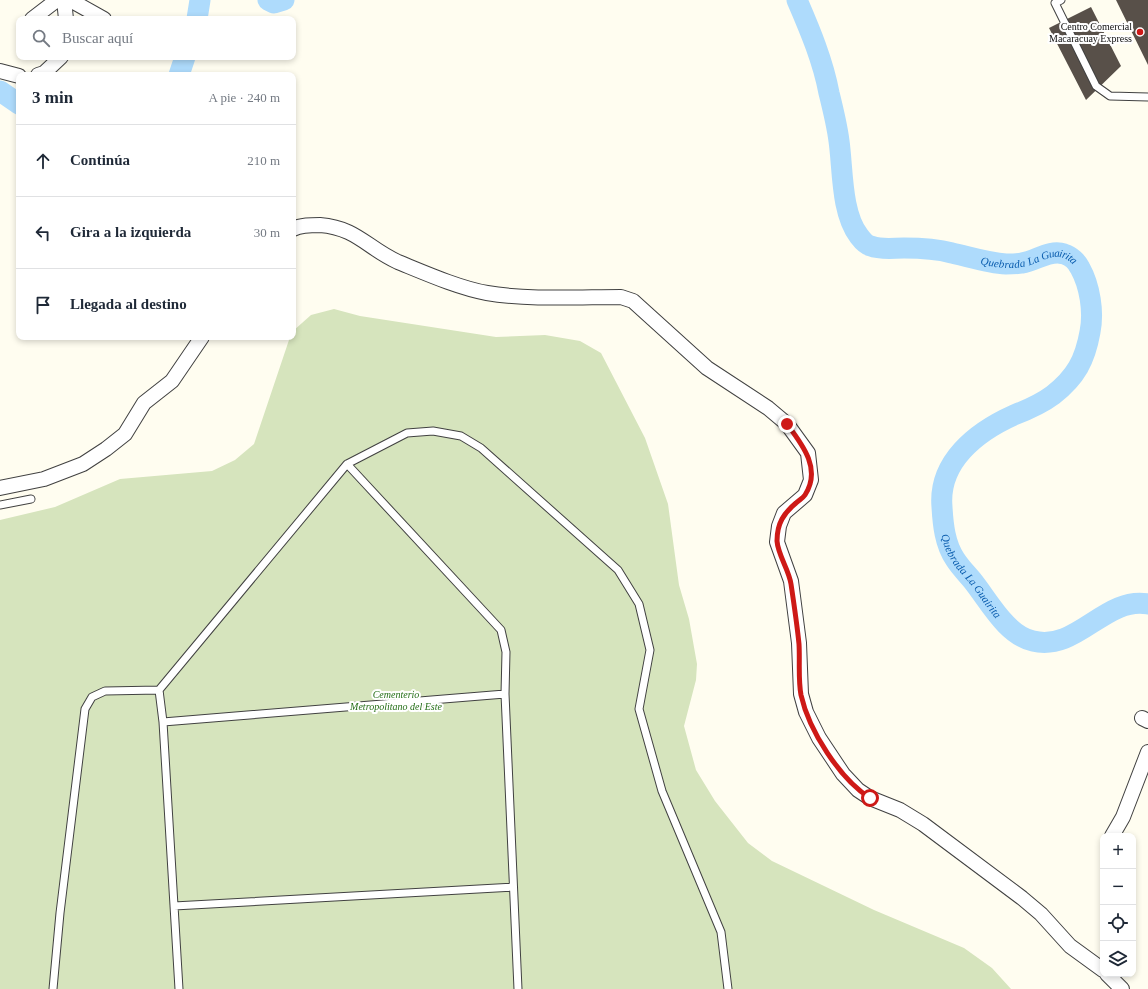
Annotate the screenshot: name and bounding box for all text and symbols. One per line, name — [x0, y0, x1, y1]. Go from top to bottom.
search box — [16, 16, 296, 60]
place label: Centro Comercial Macaracuay Express — [1049, 21, 1132, 44]
icon: search — [30, 27, 52, 49]
marker: Centro Comercial Macaracuay Express — [1135, 27, 1145, 37]
text: Buscar aquí — [62, 30, 133, 46]
text: 3 min — [32, 88, 73, 107]
text: A pie · 240 m — [209, 90, 280, 105]
icon: ahead — [32, 150, 54, 172]
text: Continúa — [70, 152, 130, 168]
text: 210 m — [247, 153, 280, 168]
icon: left — [32, 222, 54, 244]
text: Gira a la izquierda — [70, 224, 191, 240]
text: 30 m — [254, 225, 280, 240]
water label: Quebrada La Guairita — [980, 247, 1081, 270]
icon: arrive — [32, 294, 54, 316]
text: Llegada al destino — [70, 296, 187, 312]
route end — [778, 415, 796, 433]
water label: Quebrada La Guairita — [939, 533, 1004, 621]
park label: Cementerio Metropolitano del Este — [349, 689, 442, 712]
route start — [861, 789, 879, 807]
map controls — [1100, 833, 1136, 977]
button: + — [1100, 833, 1136, 869]
button: − — [1100, 869, 1136, 905]
button: locate — [1100, 905, 1136, 941]
button: layers — [1100, 941, 1136, 977]

